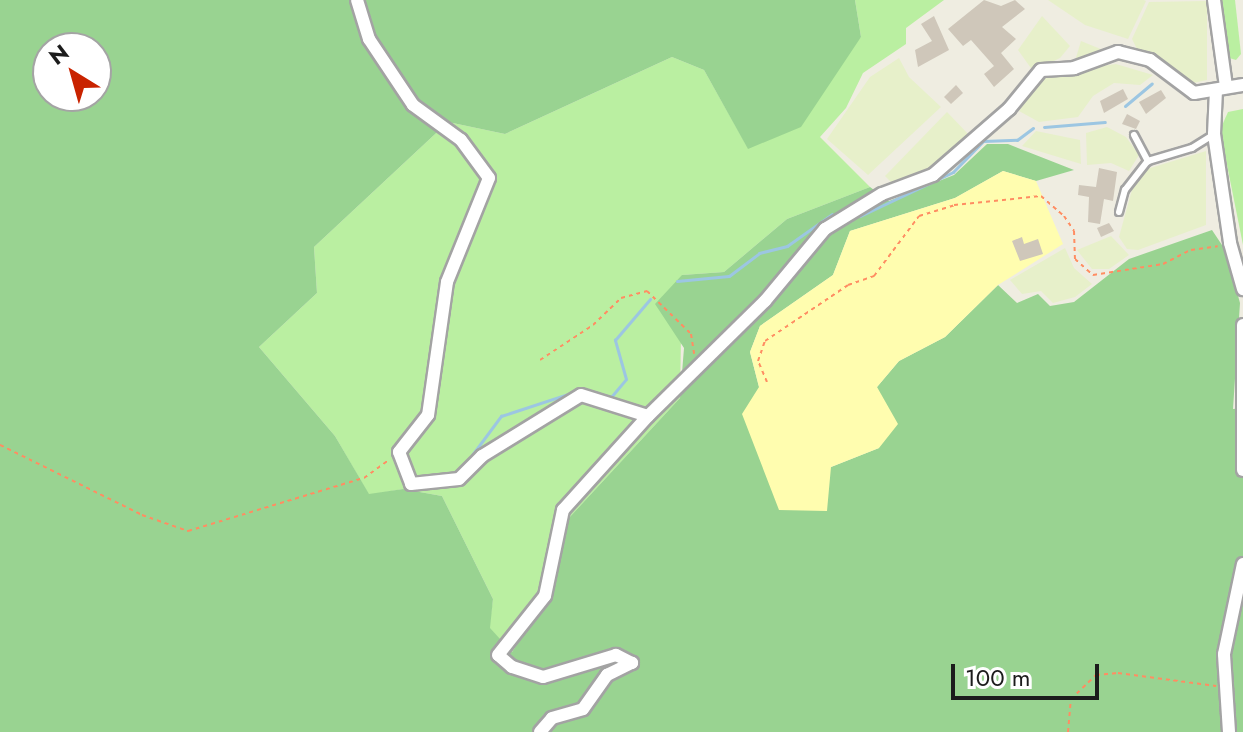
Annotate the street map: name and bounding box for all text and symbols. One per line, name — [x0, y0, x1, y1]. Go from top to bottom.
north arrow — [32, 32, 112, 112]
text: N — [42, 36, 75, 72]
scale bar — [955, 648, 1103, 698]
text: 100 m — [965, 660, 1031, 695]

